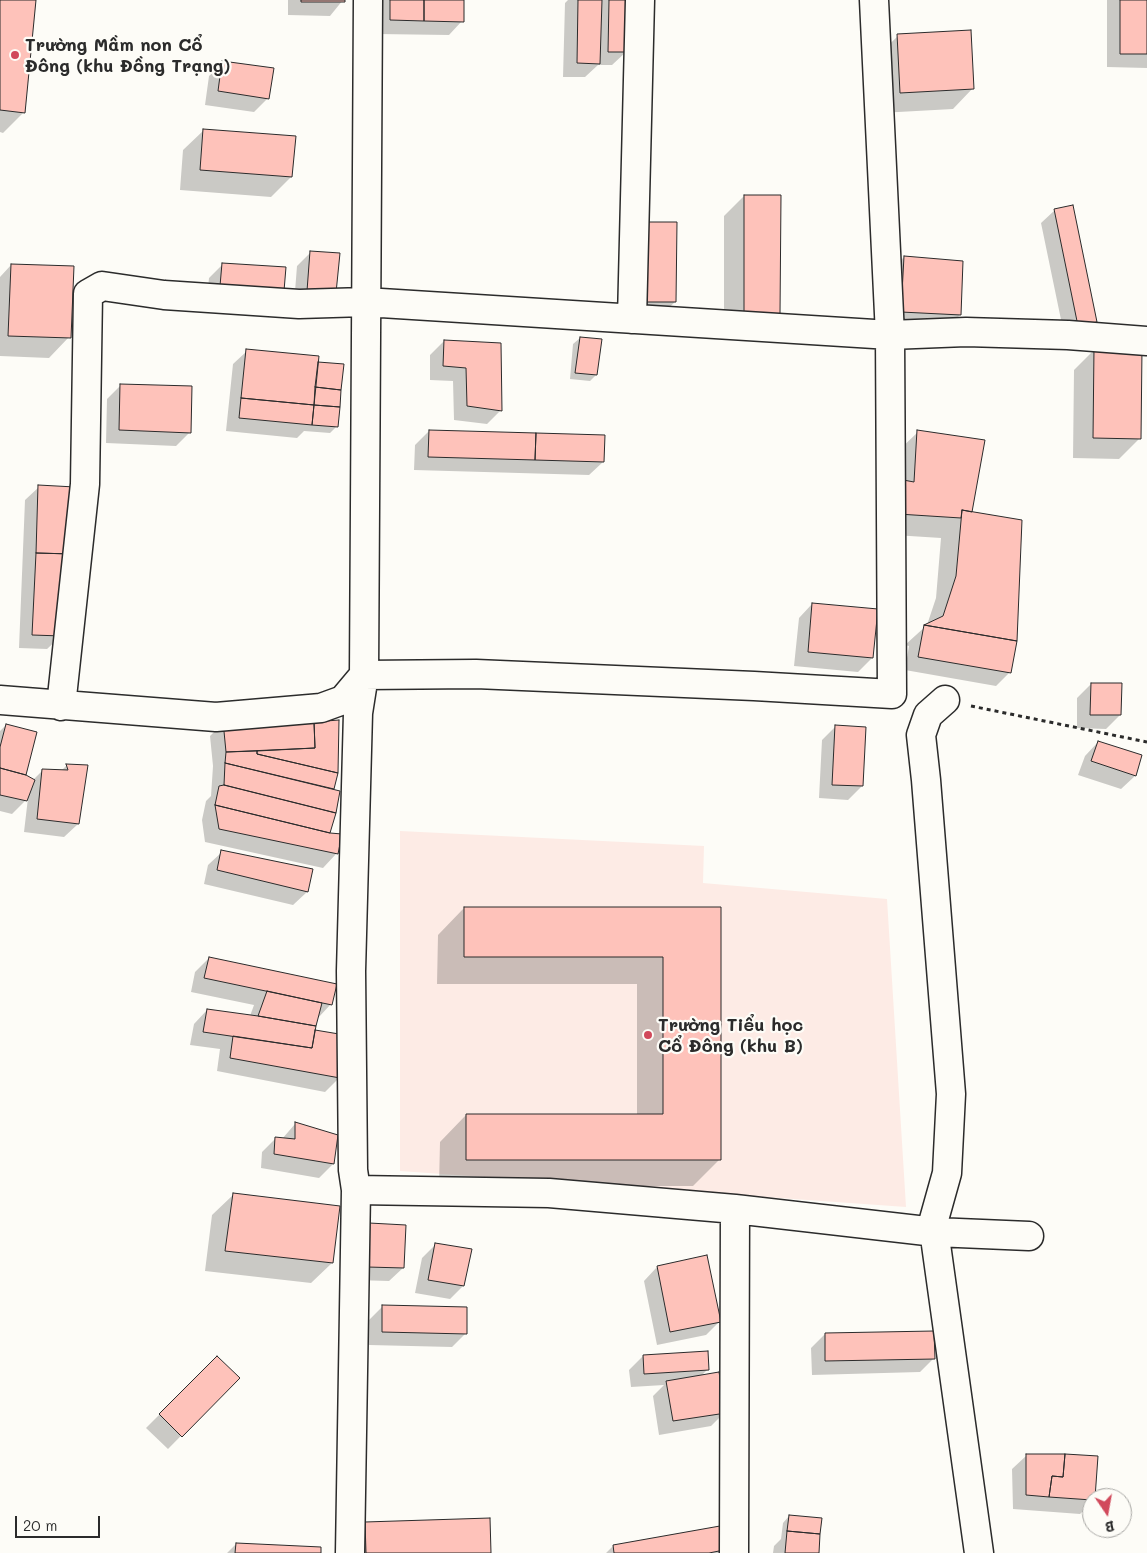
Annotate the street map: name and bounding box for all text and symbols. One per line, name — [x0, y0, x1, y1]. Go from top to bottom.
place label: Trường Mầm non Cổ Đông (khu Đồng Trạng) — [25, 34, 230, 76]
marker: Trường Mầm non Cổ Đông (khu Đồng Trạng) — [9, 49, 21, 61]
place label: Trường Tiểu học Cổ Đông (khu B) — [658, 1014, 803, 1056]
marker: Trường Tiểu học Cổ Đông (khu B) — [642, 1029, 654, 1041]
north arrow — [1082, 1488, 1132, 1538]
scale bar — [18, 1506, 102, 1538]
text: 20 m — [23, 1515, 57, 1535]
text: B — [1103, 1517, 1117, 1537]

